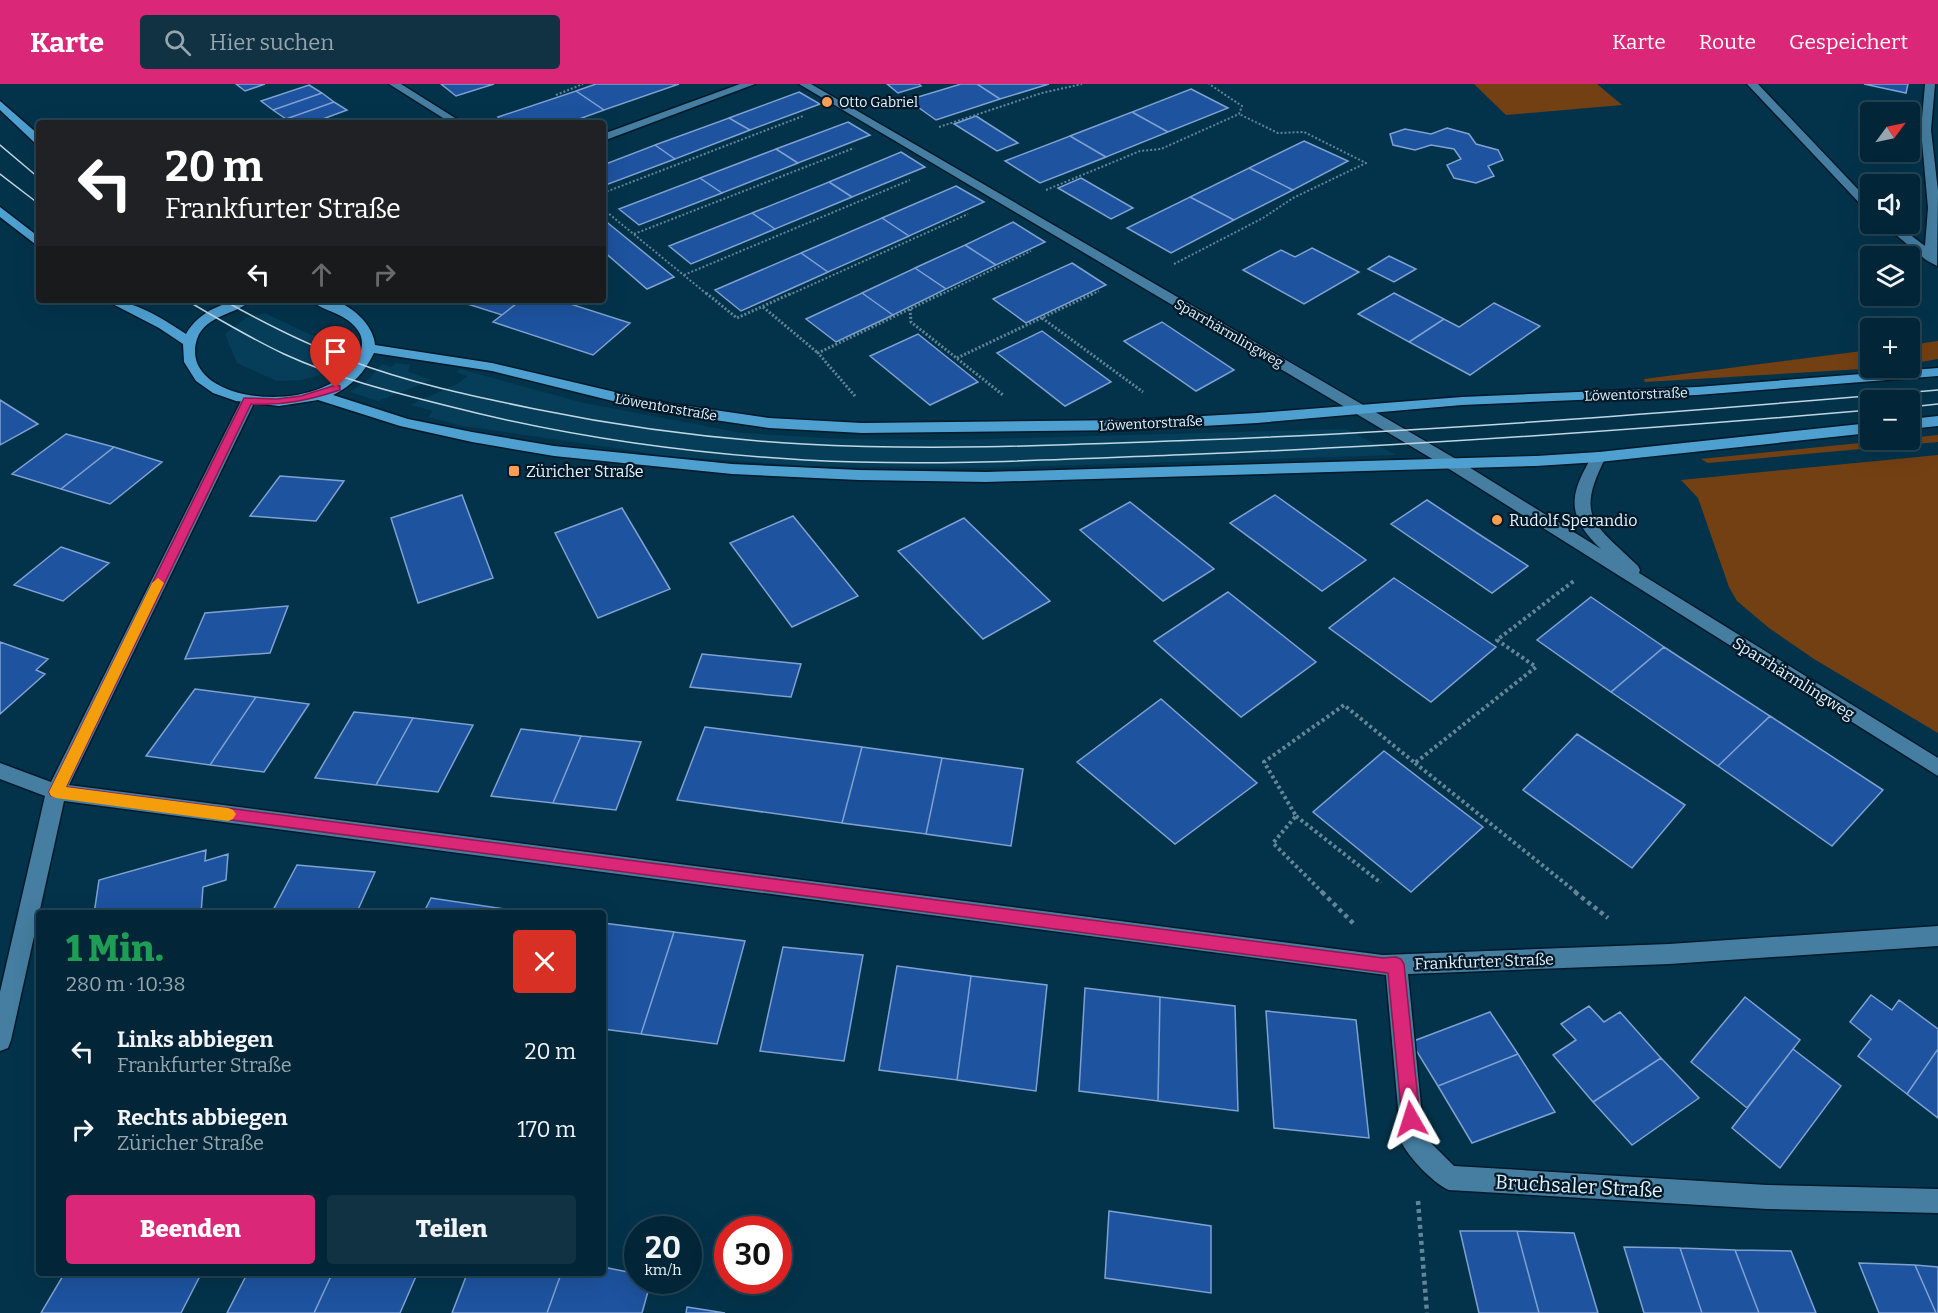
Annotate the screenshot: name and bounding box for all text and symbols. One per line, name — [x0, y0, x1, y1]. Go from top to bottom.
search box — [140, 15, 560, 69]
text: Karte — [30, 26, 104, 59]
icon: search — [161, 26, 194, 59]
text: Hier suchen — [209, 29, 334, 56]
text: Karte — [1612, 29, 1666, 55]
text: Route — [1699, 29, 1756, 55]
text: Gespeichert — [1789, 29, 1908, 55]
place label: Otto Gabriel — [839, 94, 918, 111]
marker: Otto Gabriel — [820, 95, 834, 109]
north arrow — [1860, 102, 1920, 162]
map controls — [1860, 102, 1920, 450]
text: 20 m — [165, 142, 263, 192]
icon: left — [66, 144, 144, 222]
button: sound — [1860, 174, 1920, 234]
text: Frankfurter Straße — [165, 193, 401, 225]
button: layers — [1860, 246, 1920, 306]
icon: left — [242, 258, 275, 291]
icon: ahead — [305, 258, 338, 291]
icon: right — [368, 258, 401, 291]
street label: Sparrhärmlingweg — [1171, 295, 1286, 372]
button: + — [1860, 318, 1920, 378]
pin — [310, 326, 361, 388]
icon: arrive — [319, 335, 352, 368]
street label: Löwentorstraße — [1584, 384, 1688, 405]
street label: Löwentorstraße — [613, 390, 718, 425]
button: − — [1860, 390, 1920, 450]
street label: Löwentorstraße — [1099, 412, 1203, 435]
place label: Züricher Straße — [526, 462, 643, 481]
marker: Züricher Straße — [507, 464, 521, 478]
place label: Rudolf Sperandio — [1509, 511, 1638, 530]
marker: Rudolf Sperandio — [1490, 513, 1504, 527]
street label: Sparrhärmlingweg — [1729, 633, 1858, 724]
text: 1 Min. — [66, 927, 164, 971]
button: close — [513, 930, 576, 993]
street label: Frankfurter Straße — [1414, 950, 1554, 973]
text: 280 m · 10:38 — [66, 972, 186, 996]
text: Links abbiegen — [117, 1026, 274, 1053]
icon: left — [66, 1035, 99, 1068]
text: 20 m — [525, 1038, 576, 1065]
text: Frankfurter Straße — [117, 1053, 292, 1077]
position arrow — [1379, 1087, 1443, 1151]
text: Rechts abbiegen — [117, 1104, 288, 1131]
icon: right — [66, 1113, 99, 1146]
text: 170 m — [517, 1116, 576, 1143]
text: Züricher Straße — [117, 1131, 264, 1155]
street label: Bruchsaler Straße — [1495, 1170, 1663, 1202]
button: Beenden — [66, 1195, 315, 1264]
button: Teilen — [327, 1195, 576, 1264]
speed limit sign: 30 — [714, 1216, 792, 1294]
text: 20 — [645, 1230, 681, 1266]
text: km/h — [644, 1261, 682, 1279]

